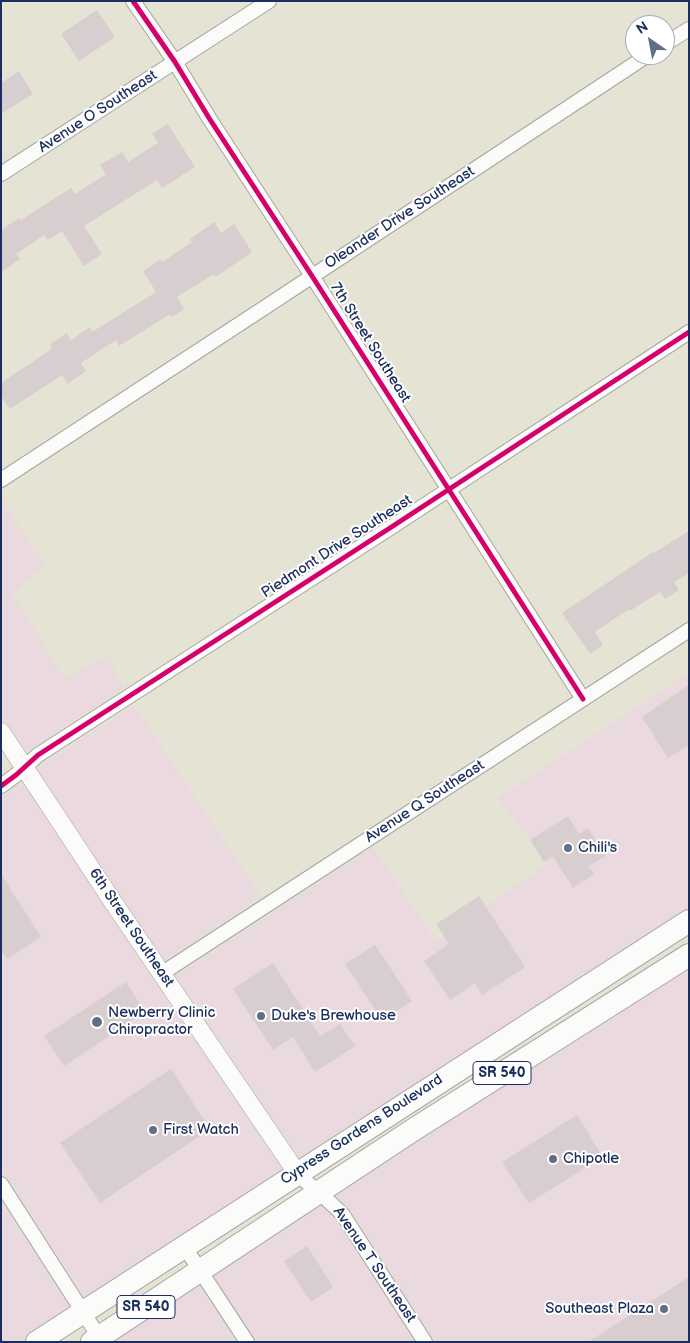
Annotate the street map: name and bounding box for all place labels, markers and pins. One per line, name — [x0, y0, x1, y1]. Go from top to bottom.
place label: Chili's — [578, 839, 617, 857]
marker: Chili's — [562, 842, 574, 854]
place label: Newberry Clinic Chiropractor — [108, 1004, 215, 1039]
place label: Duke's Brewhouse — [271, 1007, 396, 1025]
marker: Duke's Brewhouse — [255, 1010, 267, 1022]
marker: Newberry Clinic Chiropractor — [90, 1015, 104, 1029]
place label: First Watch — [163, 1121, 239, 1139]
marker: First Watch — [147, 1124, 159, 1136]
place label: Chipotle — [563, 1150, 619, 1168]
marker: Chipotle — [547, 1153, 559, 1165]
place label: Southeast Plaza — [545, 1300, 654, 1318]
marker: Southeast Plaza — [658, 1303, 670, 1315]

